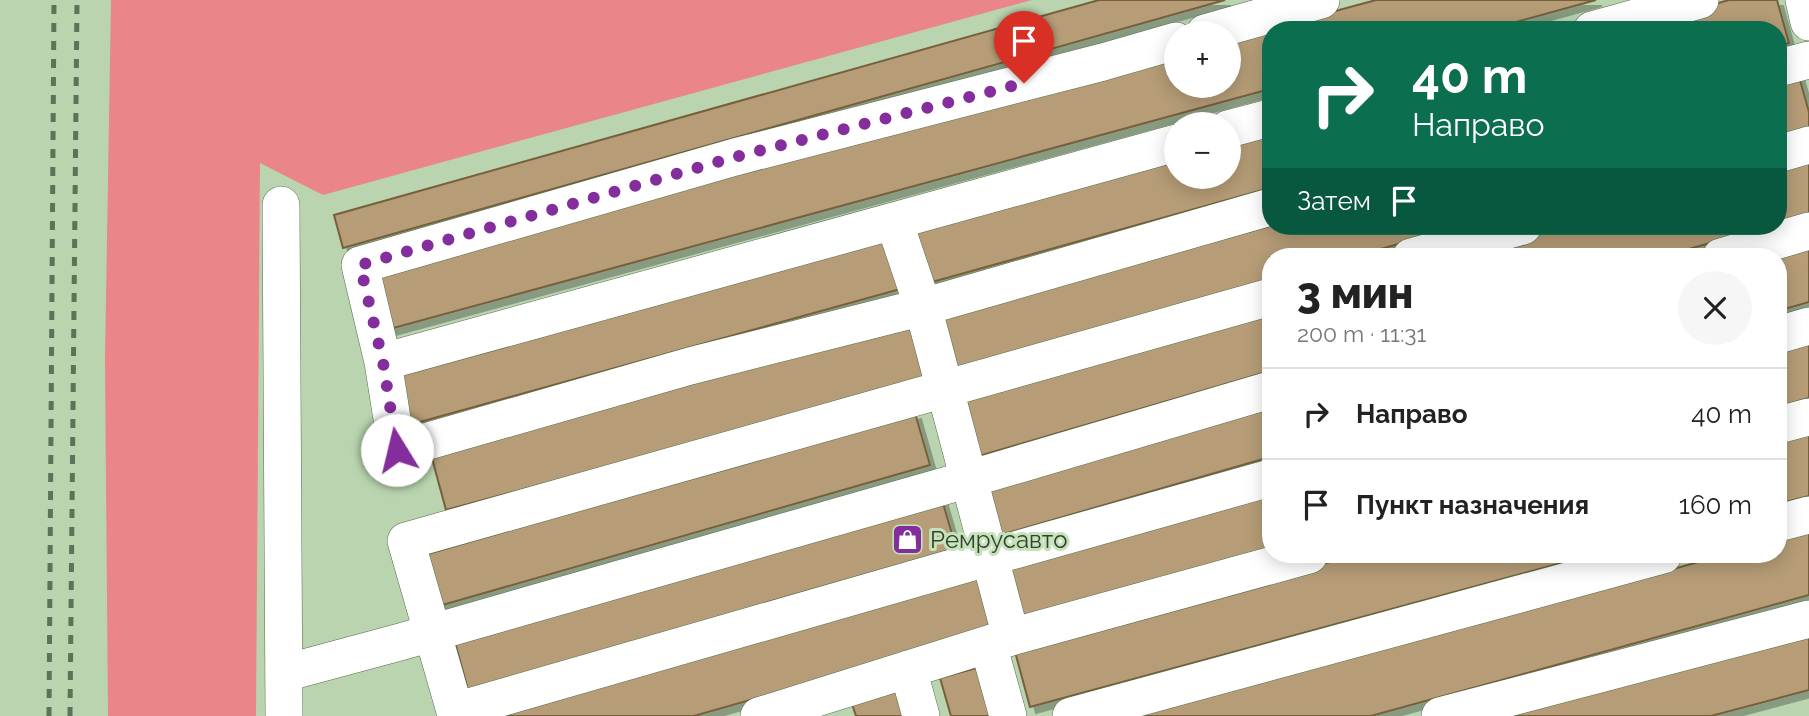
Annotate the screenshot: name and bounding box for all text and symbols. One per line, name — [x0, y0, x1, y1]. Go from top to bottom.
pin — [994, 11, 1054, 83]
map controls — [1164, 21, 1241, 189]
button: + — [1164, 21, 1241, 98]
icon: arrive — [1005, 22, 1043, 60]
text: 40 m — [1412, 47, 1527, 104]
icon: right — [1297, 49, 1388, 140]
text: Направо — [1412, 106, 1544, 143]
button: − — [1164, 112, 1241, 189]
icon: arrive — [1385, 182, 1423, 220]
text: Затем — [1297, 186, 1371, 216]
text: 3 мин — [1297, 269, 1414, 318]
button: close — [1678, 271, 1752, 345]
text: 200 m · 11:31 — [1297, 320, 1426, 347]
icon: right — [1297, 395, 1335, 433]
text: Направо — [1356, 399, 1467, 429]
text: 40 m — [1691, 399, 1752, 429]
position arrow — [360, 413, 434, 487]
icon: arrive — [1297, 486, 1335, 524]
text: Пункт назначения — [1356, 490, 1589, 520]
text: 160 m — [1679, 490, 1752, 520]
shop icon: Ремрусавто — [890, 522, 924, 556]
place label: Ремрусавто — [930, 525, 1068, 554]

